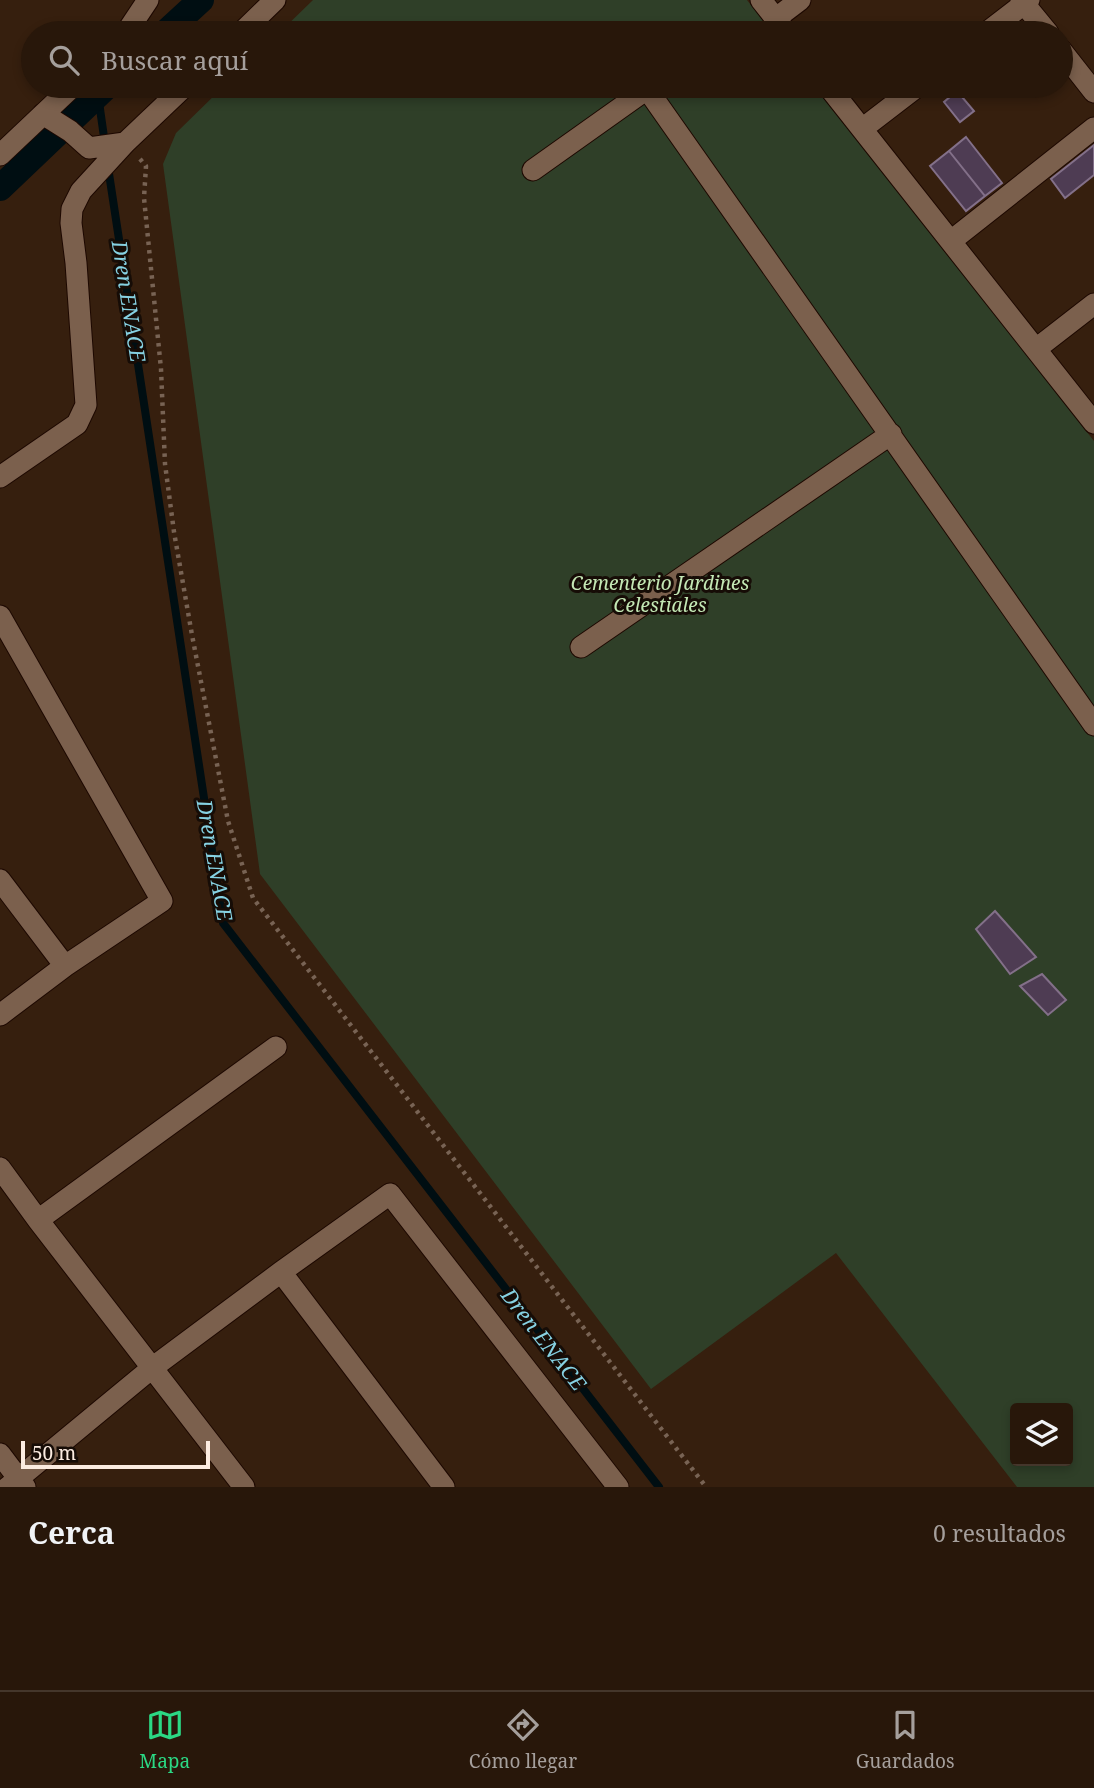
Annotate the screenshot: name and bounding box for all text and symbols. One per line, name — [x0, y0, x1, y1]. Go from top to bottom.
search box — [21, 21, 1073, 98]
icon: search — [45, 41, 83, 79]
text: Buscar aquí — [101, 42, 248, 78]
water label: Dren ENACE — [105, 237, 153, 365]
park label: Cementerio Jardines Celestiales — [571, 570, 749, 618]
water label: Dren ENACE — [190, 796, 240, 924]
water label: Dren ENACE — [495, 1281, 593, 1397]
map controls — [1010, 1403, 1073, 1466]
button: layers — [1010, 1403, 1073, 1466]
scale bar — [21, 1438, 210, 1470]
text: 50 m — [32, 1440, 76, 1466]
text: Cerca — [28, 1512, 115, 1553]
text: 0 resultados — [933, 1517, 1066, 1549]
tab: Mapa — [139, 1706, 190, 1774]
tab: Cómo llegar — [469, 1706, 577, 1774]
tab: Guardados — [856, 1706, 955, 1774]

